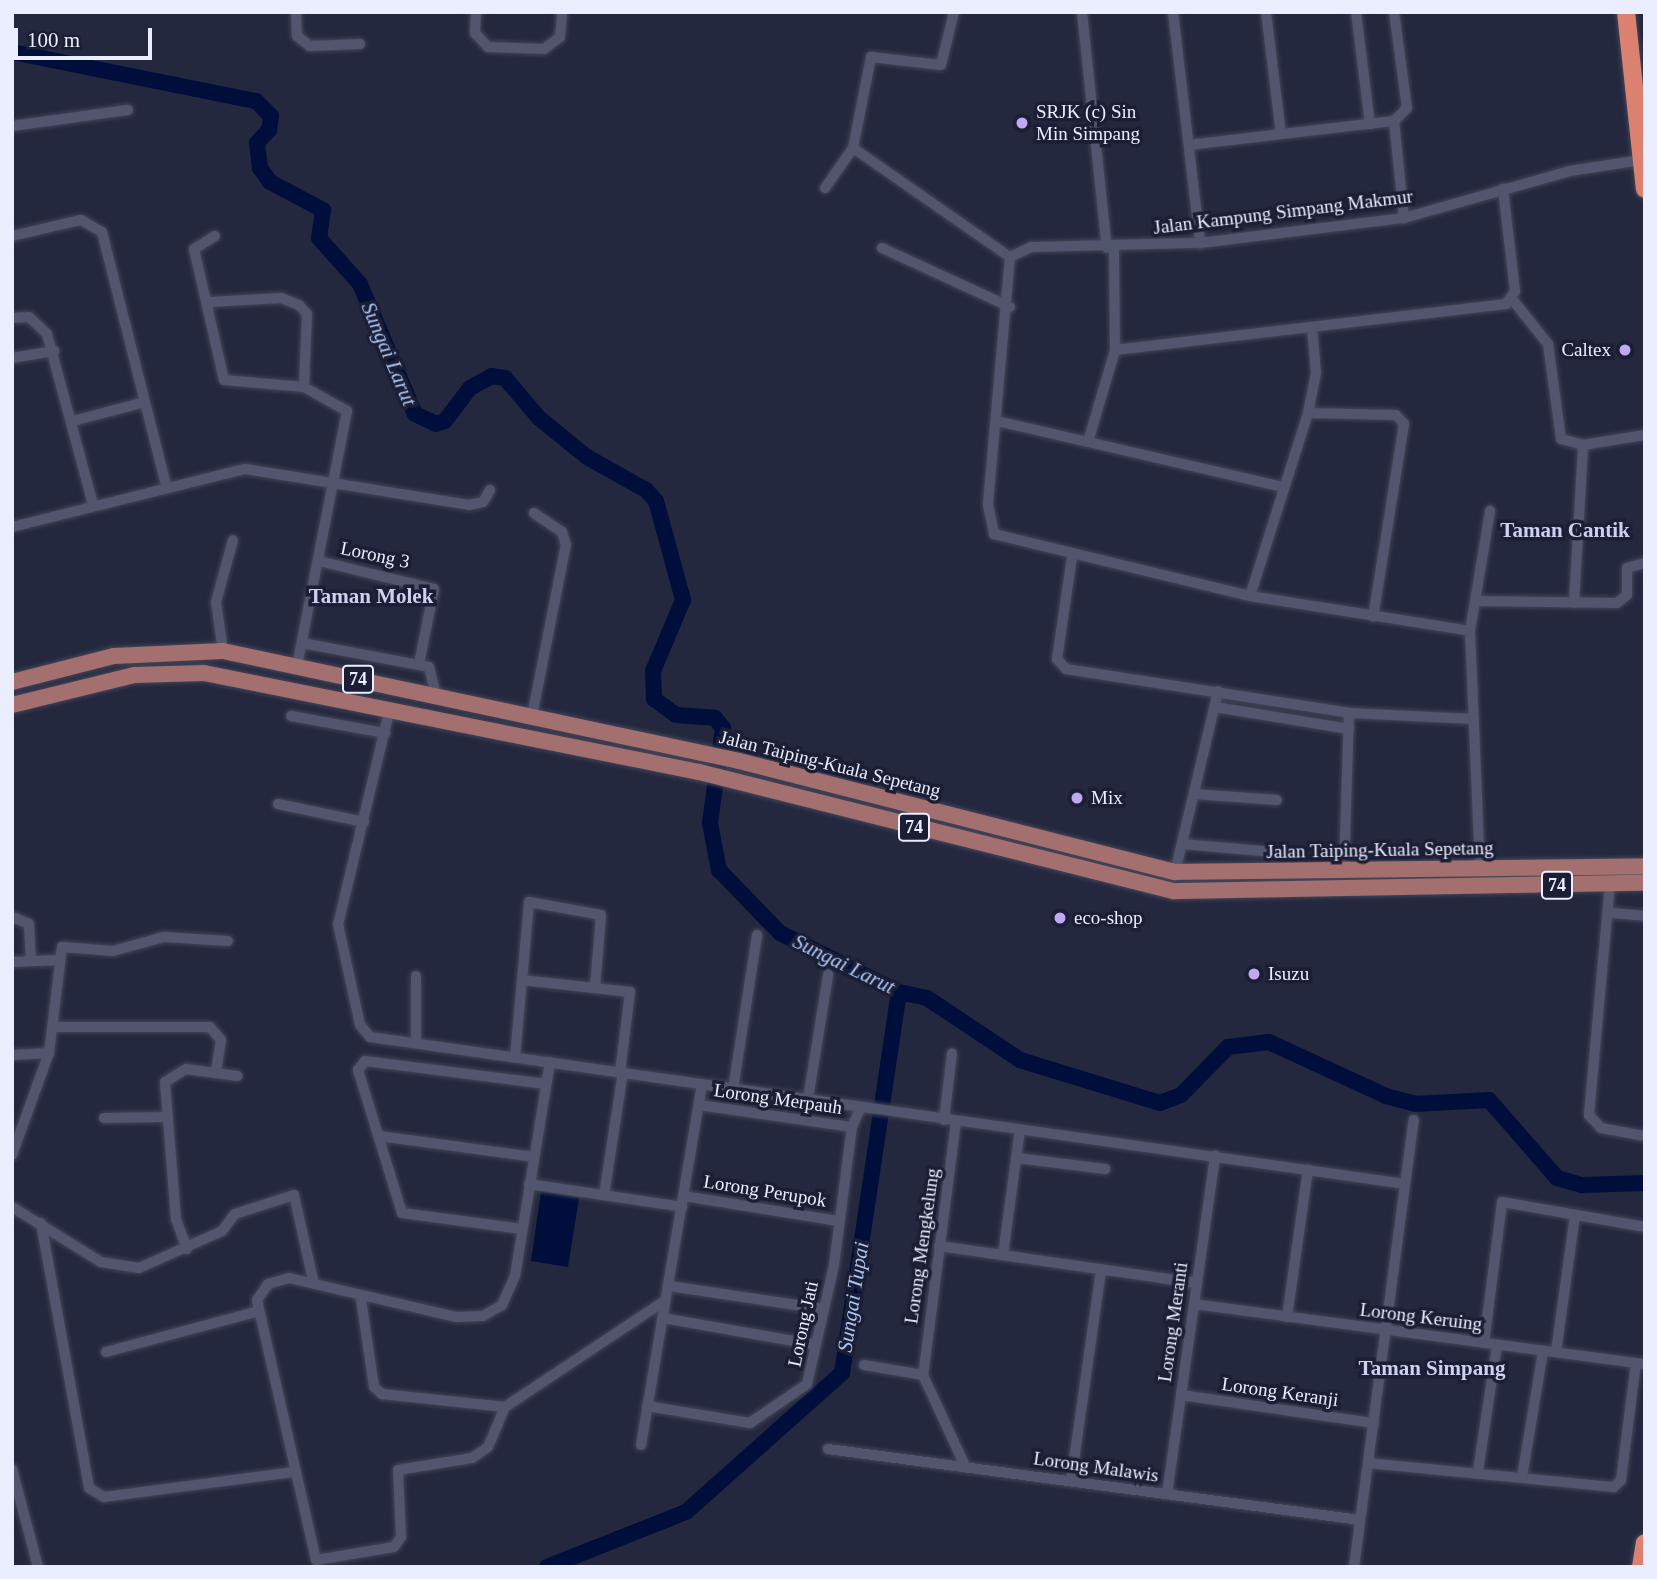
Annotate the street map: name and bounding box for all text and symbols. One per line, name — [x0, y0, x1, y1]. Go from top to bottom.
scale bar — [18, 14, 156, 58]
text: 100 m — [27, 28, 80, 52]
place label: SRJK (c) Sin Min Simpang — [1036, 101, 1140, 145]
marker: SRJK (c) Sin Min Simpang — [1014, 115, 1030, 131]
street label: Jalan Kampung Simpang Makmur — [1152, 185, 1414, 239]
water label: Sungai Larut — [356, 298, 422, 410]
place label: Caltex — [1561, 339, 1611, 361]
marker: Caltex — [1617, 342, 1633, 358]
district label: Taman Cantik — [1500, 517, 1630, 543]
street label: Lorong 3 — [338, 537, 412, 573]
district label: Taman Molek — [309, 583, 433, 609]
road number: 74 — [340, 664, 376, 694]
street label: Jalan Taiping-Kuala Sepetang — [717, 725, 943, 803]
place label: Mix — [1091, 787, 1123, 809]
marker: Mix — [1069, 790, 1085, 806]
road number: 74 — [897, 812, 932, 842]
street label: Jalan Taiping-Kuala Sepetang — [1266, 837, 1494, 863]
road number: 74 — [1540, 870, 1574, 900]
place label: eco-shop — [1074, 907, 1143, 929]
marker: eco-shop — [1052, 910, 1068, 926]
water label: Sungai Larut — [789, 929, 899, 999]
place label: Isuzu — [1268, 963, 1309, 985]
marker: Isuzu — [1246, 966, 1262, 982]
street label: Lorong Merpauh — [712, 1079, 844, 1119]
street label: Lorong Mengkelung — [900, 1167, 944, 1325]
street label: Lorong Perupok — [702, 1170, 828, 1212]
water label: Sungai Tupai — [832, 1240, 874, 1354]
street label: Lorong Meranti — [1153, 1261, 1193, 1383]
street label: Lorong Jati — [783, 1279, 823, 1369]
street label: Lorong Keruing — [1359, 1298, 1483, 1336]
district label: Taman Simpang — [1359, 1355, 1505, 1381]
street label: Lorong Keranji — [1220, 1373, 1340, 1411]
street label: Lorong Malawis — [1032, 1447, 1160, 1487]

